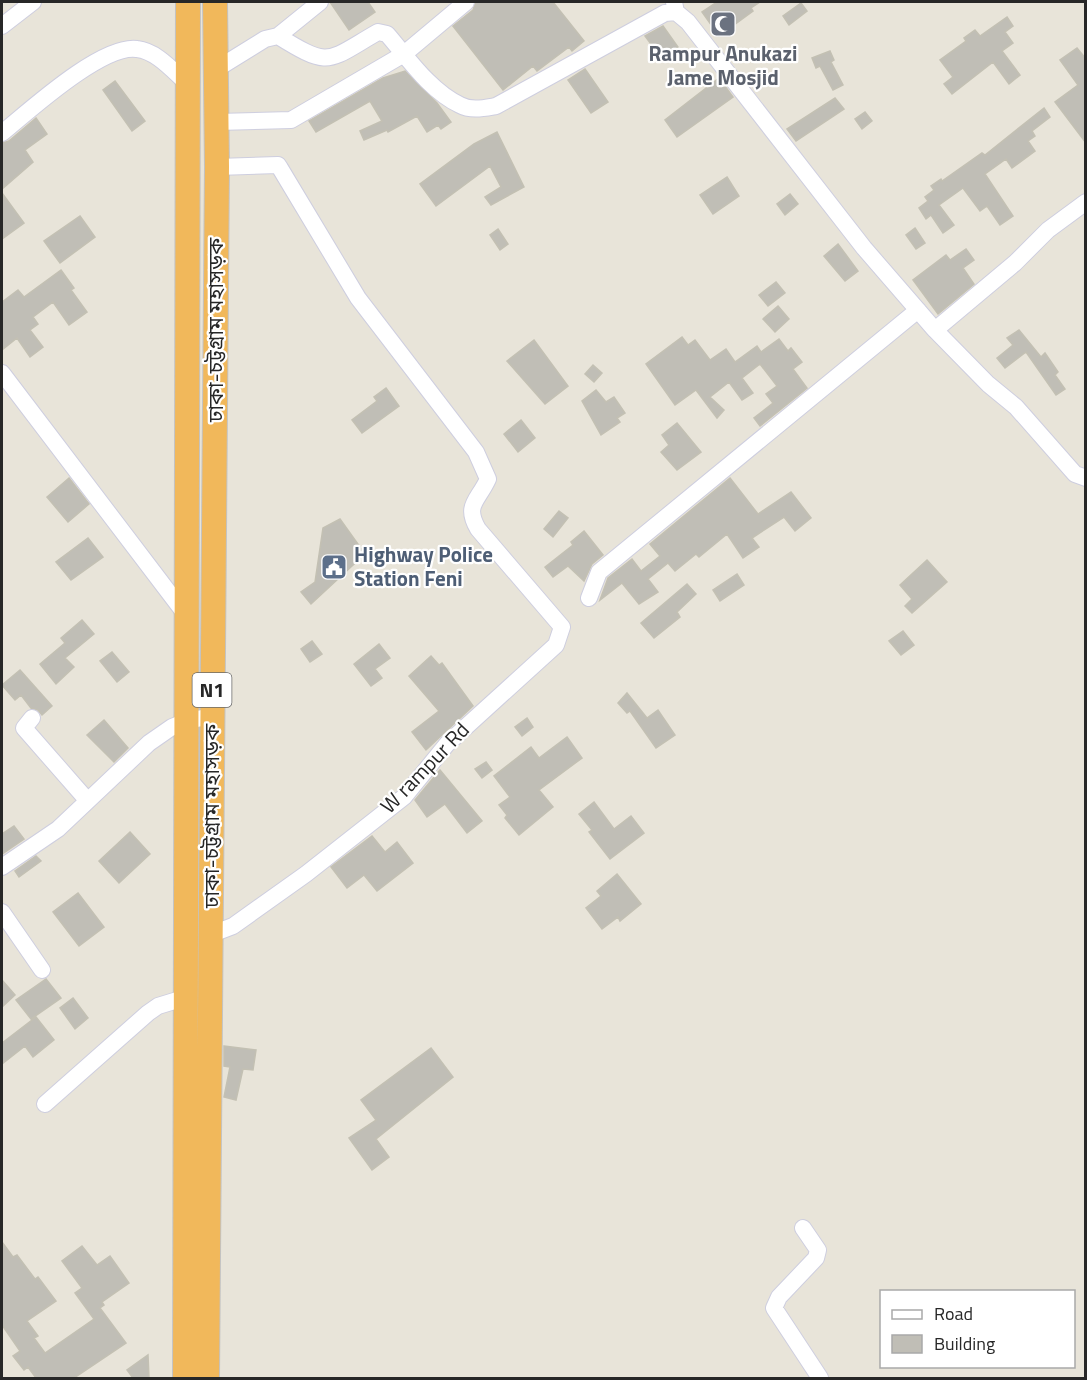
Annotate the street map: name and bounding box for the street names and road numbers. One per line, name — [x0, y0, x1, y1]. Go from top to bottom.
street label: ঢাকা-চট্টগ্রাম মহাসড়ক — [199, 237, 231, 423]
road number: N1 — [192, 673, 232, 707]
street label: W rampur Rd — [372, 714, 476, 820]
street label: ঢাকা-চট্টগ্রাম মহাসড়ক — [195, 723, 227, 909]

